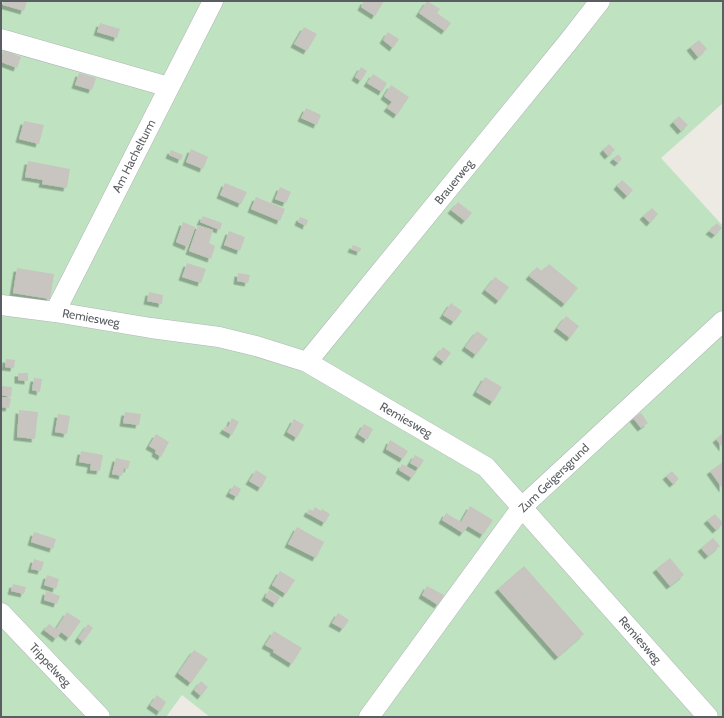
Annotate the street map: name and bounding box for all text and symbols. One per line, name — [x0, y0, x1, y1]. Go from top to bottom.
street label: Am Hachelturm — [109, 117, 158, 195]
street label: Brauerweg — [431, 155, 477, 207]
street label: Remiesweg — [61, 305, 122, 330]
street label: Remiesweg — [377, 399, 436, 441]
street label: Zum Geigersgrund — [515, 440, 592, 515]
street label: Remiesweg — [616, 613, 666, 667]
street label: Trippelweg — [26, 640, 75, 691]

